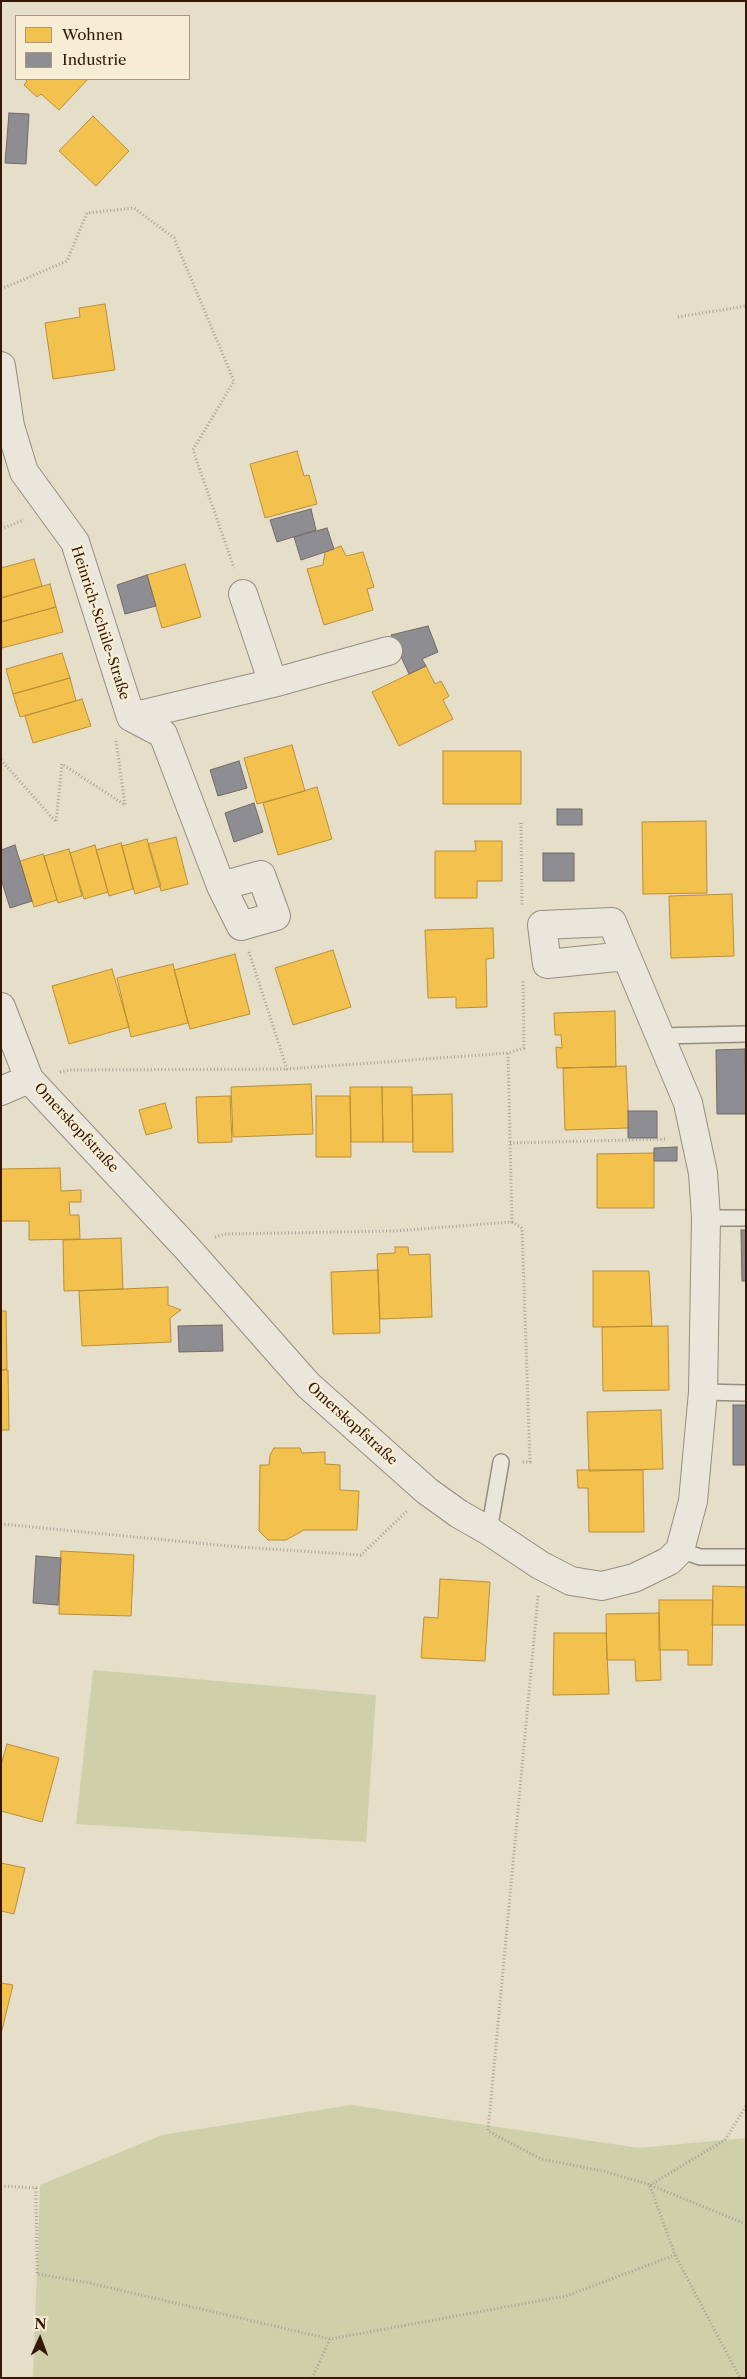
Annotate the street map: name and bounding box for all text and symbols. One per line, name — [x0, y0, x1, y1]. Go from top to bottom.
legend — [15, 15, 190, 80]
text: Wohnen — [62, 25, 123, 44]
text: Industrie — [62, 50, 126, 69]
street label: Heinrich-Schüle-Straße — [67, 544, 133, 702]
street label: Omerskopfstraße — [30, 1080, 122, 1176]
street label: Omerskopfstraße — [303, 1379, 401, 1469]
north arrow — [15, 2314, 65, 2364]
text: N — [34, 2315, 47, 2333]

